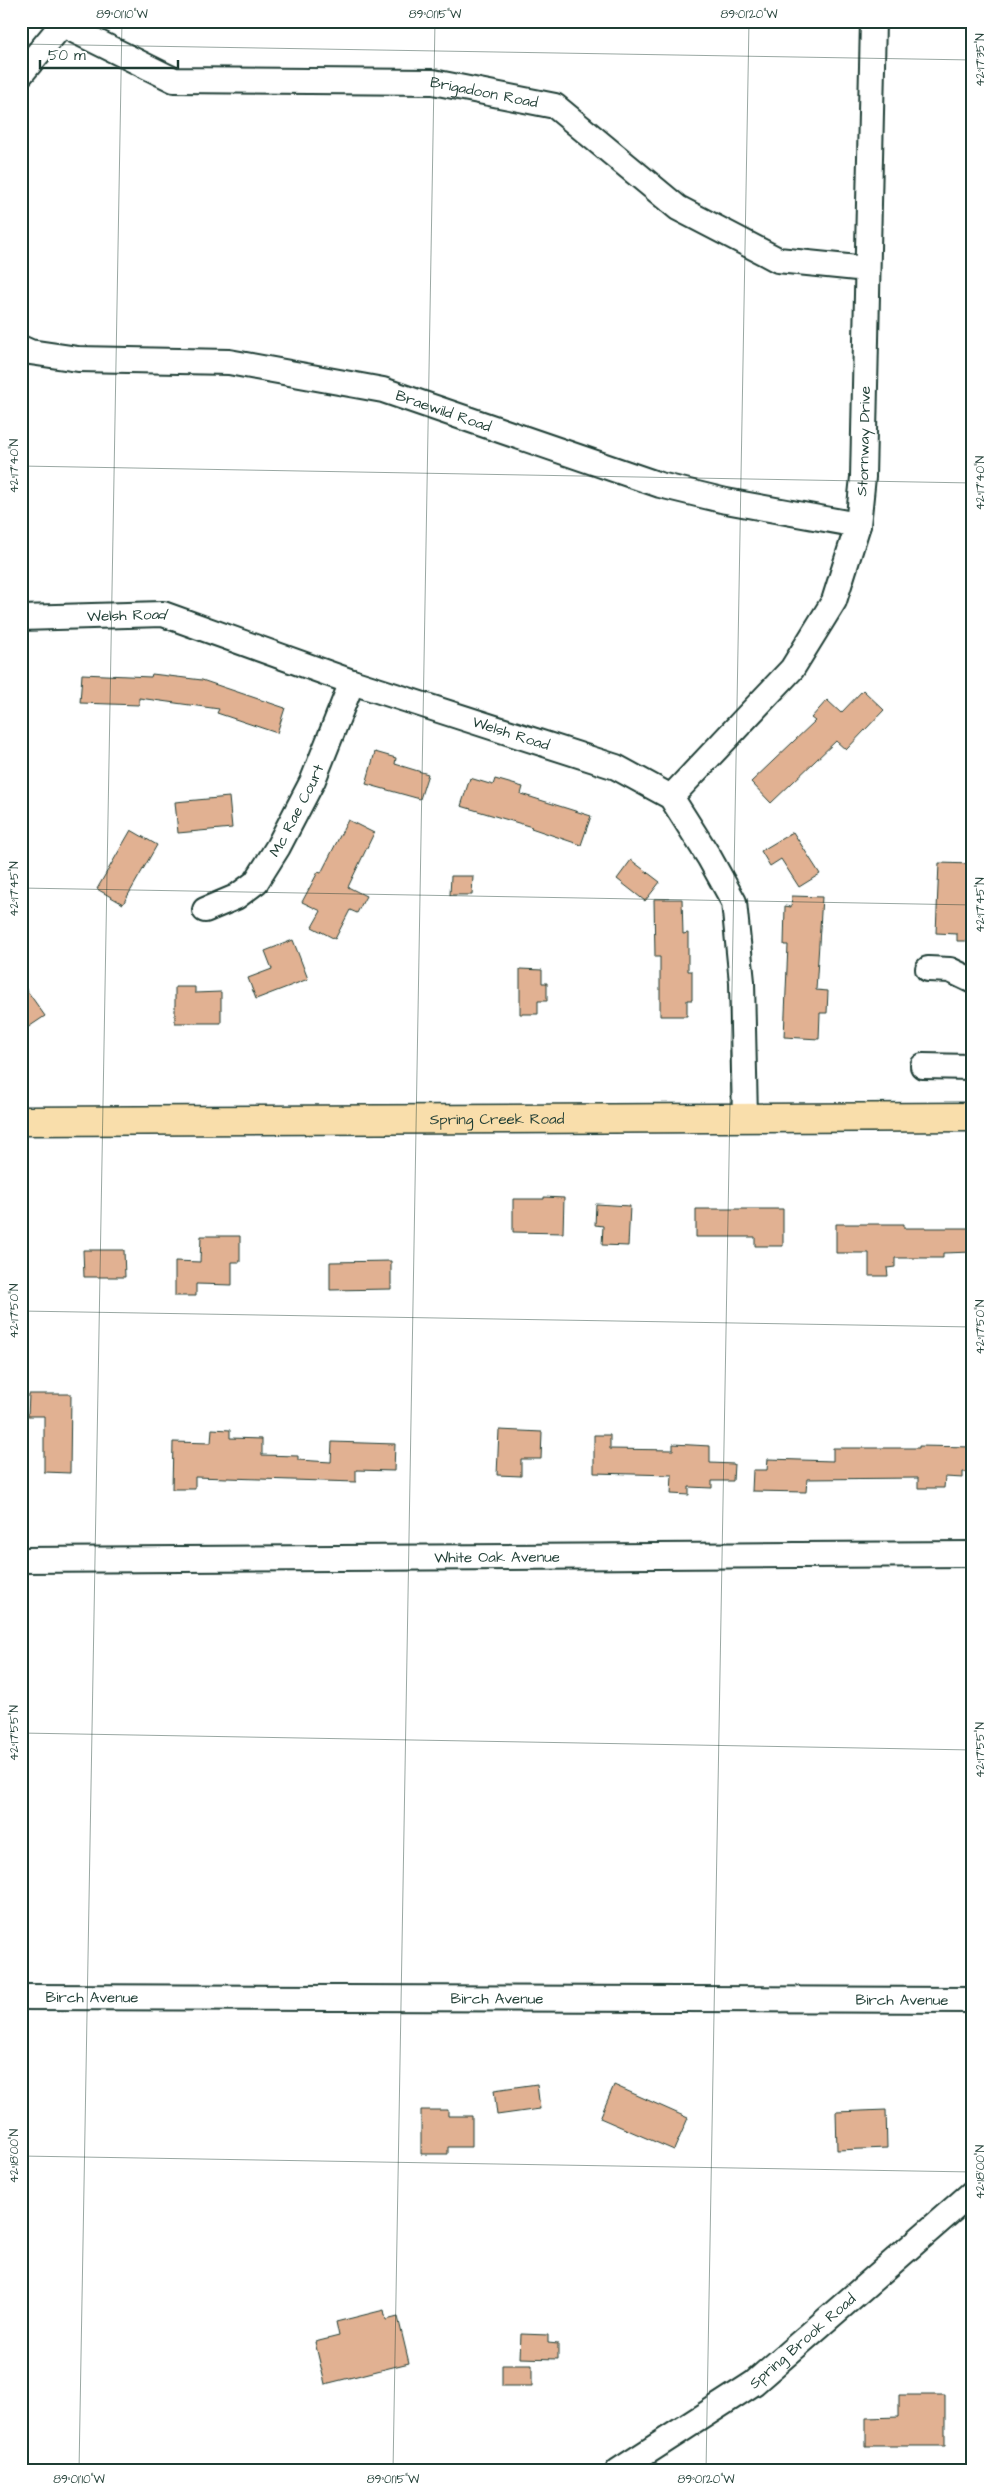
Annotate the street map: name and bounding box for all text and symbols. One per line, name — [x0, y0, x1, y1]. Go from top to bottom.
text: 89°01'10"W — [96, 6, 148, 23]
text: 89°01'15"W — [409, 6, 462, 23]
text: 89°01'20"W — [721, 6, 778, 23]
text: 42°17'35"N — [972, 33, 989, 87]
scale bar — [40, 38, 178, 70]
text: 50 m — [48, 45, 86, 66]
street label: Brigadoon Road — [429, 71, 540, 113]
street label: Braewild Road — [393, 385, 494, 437]
street label: Stornway Drive — [851, 386, 876, 497]
text: 42°17'40"N — [6, 438, 23, 493]
text: 42°17'40"N — [972, 455, 989, 510]
street label: Welsh Road — [87, 603, 171, 627]
street label: Welsh Road — [470, 711, 553, 756]
street label: Mc Rae Court — [264, 761, 329, 861]
text: 42°17'45"N — [6, 861, 23, 917]
text: 42°17'45"N — [972, 877, 989, 933]
street label: Spring Creek Road — [430, 1108, 565, 1131]
text: 42°17'50"N — [6, 1283, 23, 1338]
text: 42°17'50"N — [972, 1299, 989, 1354]
street label: White Oak Avenue — [434, 1546, 560, 1568]
text: 42°17'55"N — [6, 1705, 23, 1761]
text: 42°17'55"N — [972, 1722, 989, 1778]
street label: Birch Avenue — [45, 1987, 139, 2008]
street label: Birch Avenue — [450, 1988, 544, 2009]
street label: Birch Avenue — [855, 1989, 949, 2010]
text: 42°18'00"N — [6, 2128, 23, 2183]
text: 42°18'00"N — [972, 2144, 989, 2199]
street label: Spring Brook Road — [744, 2288, 860, 2393]
text: 89°01'10"W — [53, 2471, 105, 2488]
text: 89°01'15"W — [367, 2471, 420, 2488]
text: 89°01'20"W — [678, 2471, 735, 2488]

